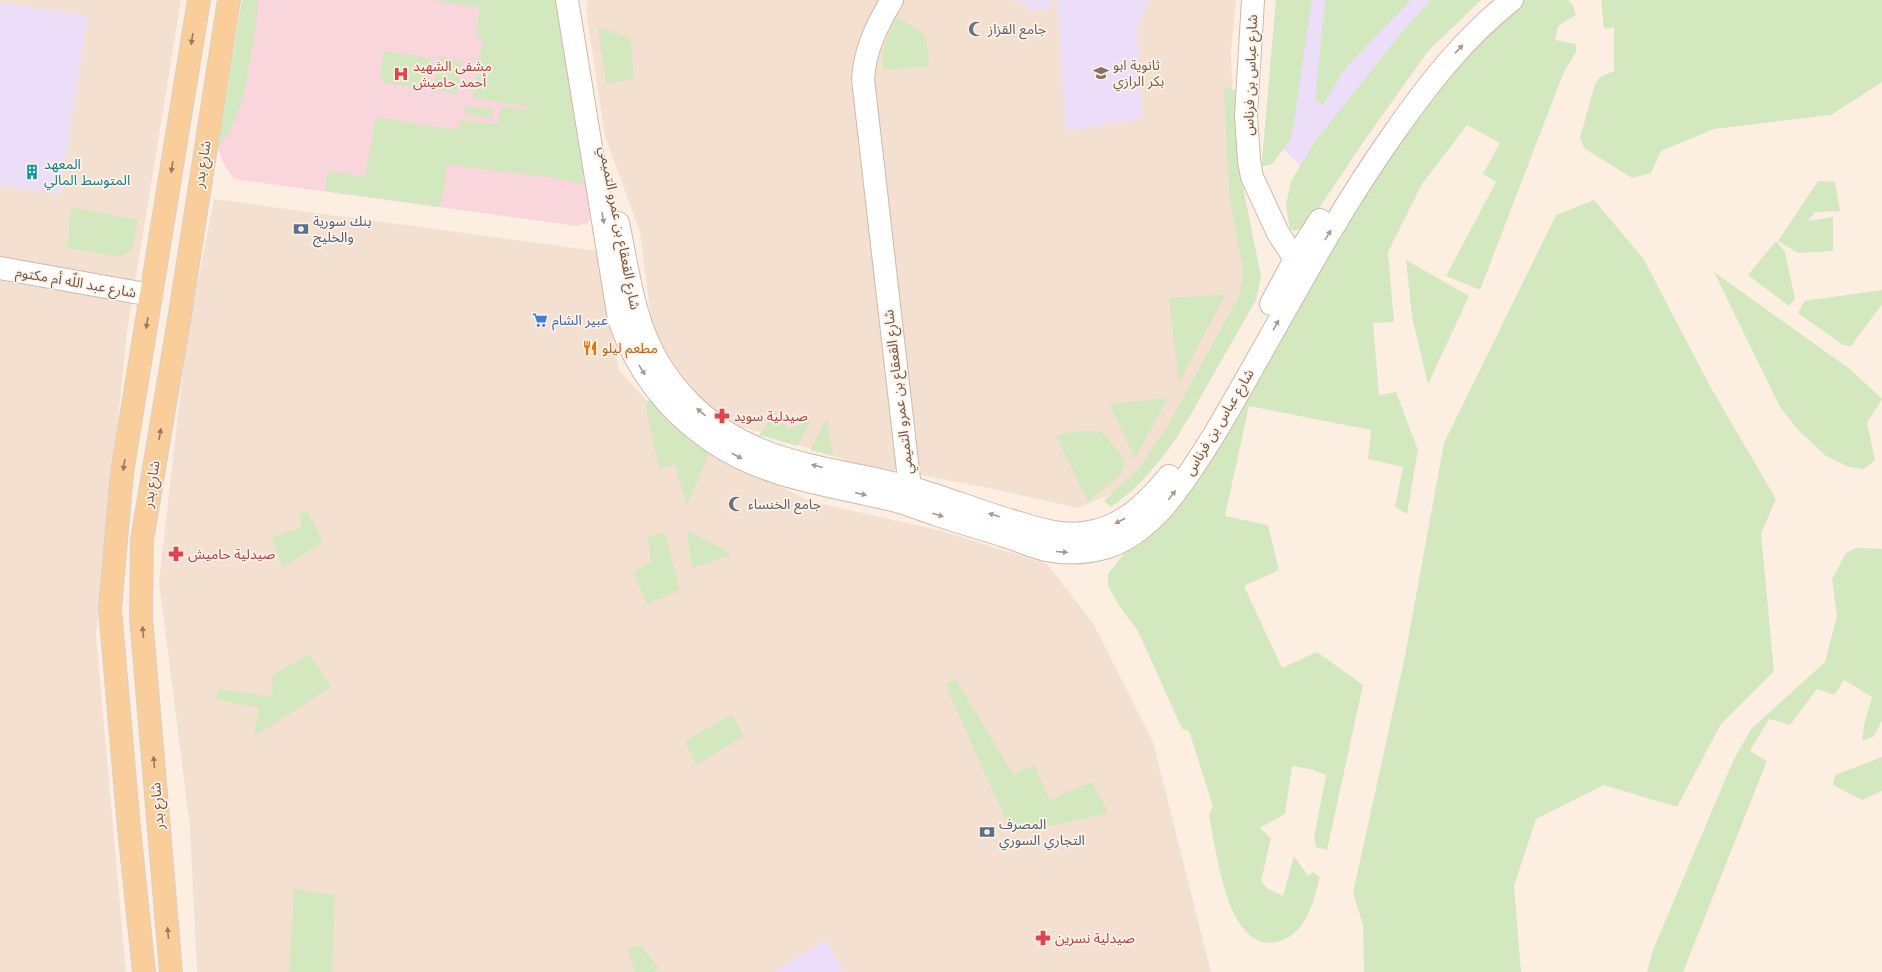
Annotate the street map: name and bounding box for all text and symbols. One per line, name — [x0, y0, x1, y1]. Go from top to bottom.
street label: شارع عباس بن فرناس — [1238, 14, 1263, 136]
place label: جامع القزاز — [987, 19, 1046, 40]
mosque icon: جامع القزاز — [967, 20, 985, 38]
one-way arrow — [189, 32, 195, 45]
one-way arrow — [1454, 44, 1463, 54]
place label: ثانوية ابو بكر الرازي — [1113, 55, 1165, 92]
place label: مشفى الشهيد أحمد حاميش — [413, 56, 492, 91]
school or university icon: ثانوية ابو بكر الرازي — [1092, 64, 1110, 82]
hospital icon: مشفى الشهيد أحمد حاميش — [392, 65, 410, 83]
street label: شارع بدر — [188, 139, 217, 190]
street label: شارع القعقاع بن عمرو التميمي — [593, 145, 646, 312]
place label: المعهد المتوسط المالي — [44, 154, 130, 191]
one-way arrow — [169, 161, 175, 173]
building icon: المعهد المتوسط المالي — [23, 163, 41, 181]
place label: بنك سورية والخليج — [313, 211, 372, 248]
one-way arrow — [600, 212, 606, 224]
bank icon: بنك سورية والخليج — [292, 220, 310, 238]
one-way arrow — [1324, 229, 1331, 241]
street label: شارع عبد اللّه أم مكتوم — [14, 262, 138, 303]
street label: شارع القعقاع بن عمرو التميمي — [878, 308, 919, 476]
place label: عبير الشام — [552, 310, 608, 331]
supermarket icon: عبير الشام — [531, 311, 549, 329]
one-way arrow — [144, 317, 150, 329]
one-way arrow — [1273, 319, 1279, 331]
place label: مطعم ليلو — [602, 338, 658, 359]
restaurant icon: مطعم ليلو — [581, 339, 599, 357]
one-way arrow — [638, 364, 645, 376]
street label: شارع عباس بن فرناس — [1179, 365, 1260, 480]
place label: صيدلية سويد — [734, 406, 808, 425]
pharmacy icon: صيدلية سويد — [713, 407, 731, 425]
one-way arrow — [695, 408, 706, 417]
one-way arrow — [157, 428, 163, 440]
one-way arrow — [731, 453, 743, 460]
one-way arrow — [121, 459, 127, 471]
street label: شارع بدر — [137, 459, 166, 510]
one-way arrow — [811, 462, 824, 468]
one-way arrow — [1168, 490, 1176, 501]
one-way arrow — [855, 491, 867, 497]
place label: جامع الخنساء — [748, 494, 821, 515]
mosque icon: جامع الخنساء — [727, 495, 745, 513]
one-way arrow — [932, 512, 944, 518]
one-way arrow — [988, 512, 1000, 518]
one-way arrow — [1114, 518, 1126, 525]
place label: صيدلية حاميش — [188, 544, 276, 563]
pharmacy icon: صيدلية حاميش — [167, 545, 185, 563]
one-way arrow — [1056, 548, 1068, 555]
one-way arrow — [139, 626, 146, 638]
one-way arrow — [150, 756, 157, 768]
street label: شارع بدر — [145, 781, 170, 831]
place label: المصرف التجاري السوري — [999, 814, 1085, 851]
bank icon: المصرف التجاري السوري — [978, 823, 996, 841]
one-way arrow — [165, 927, 171, 939]
place label: صيدلية نسرين — [1055, 928, 1135, 947]
pharmacy icon: صيدلية نسرين — [1034, 929, 1052, 947]

